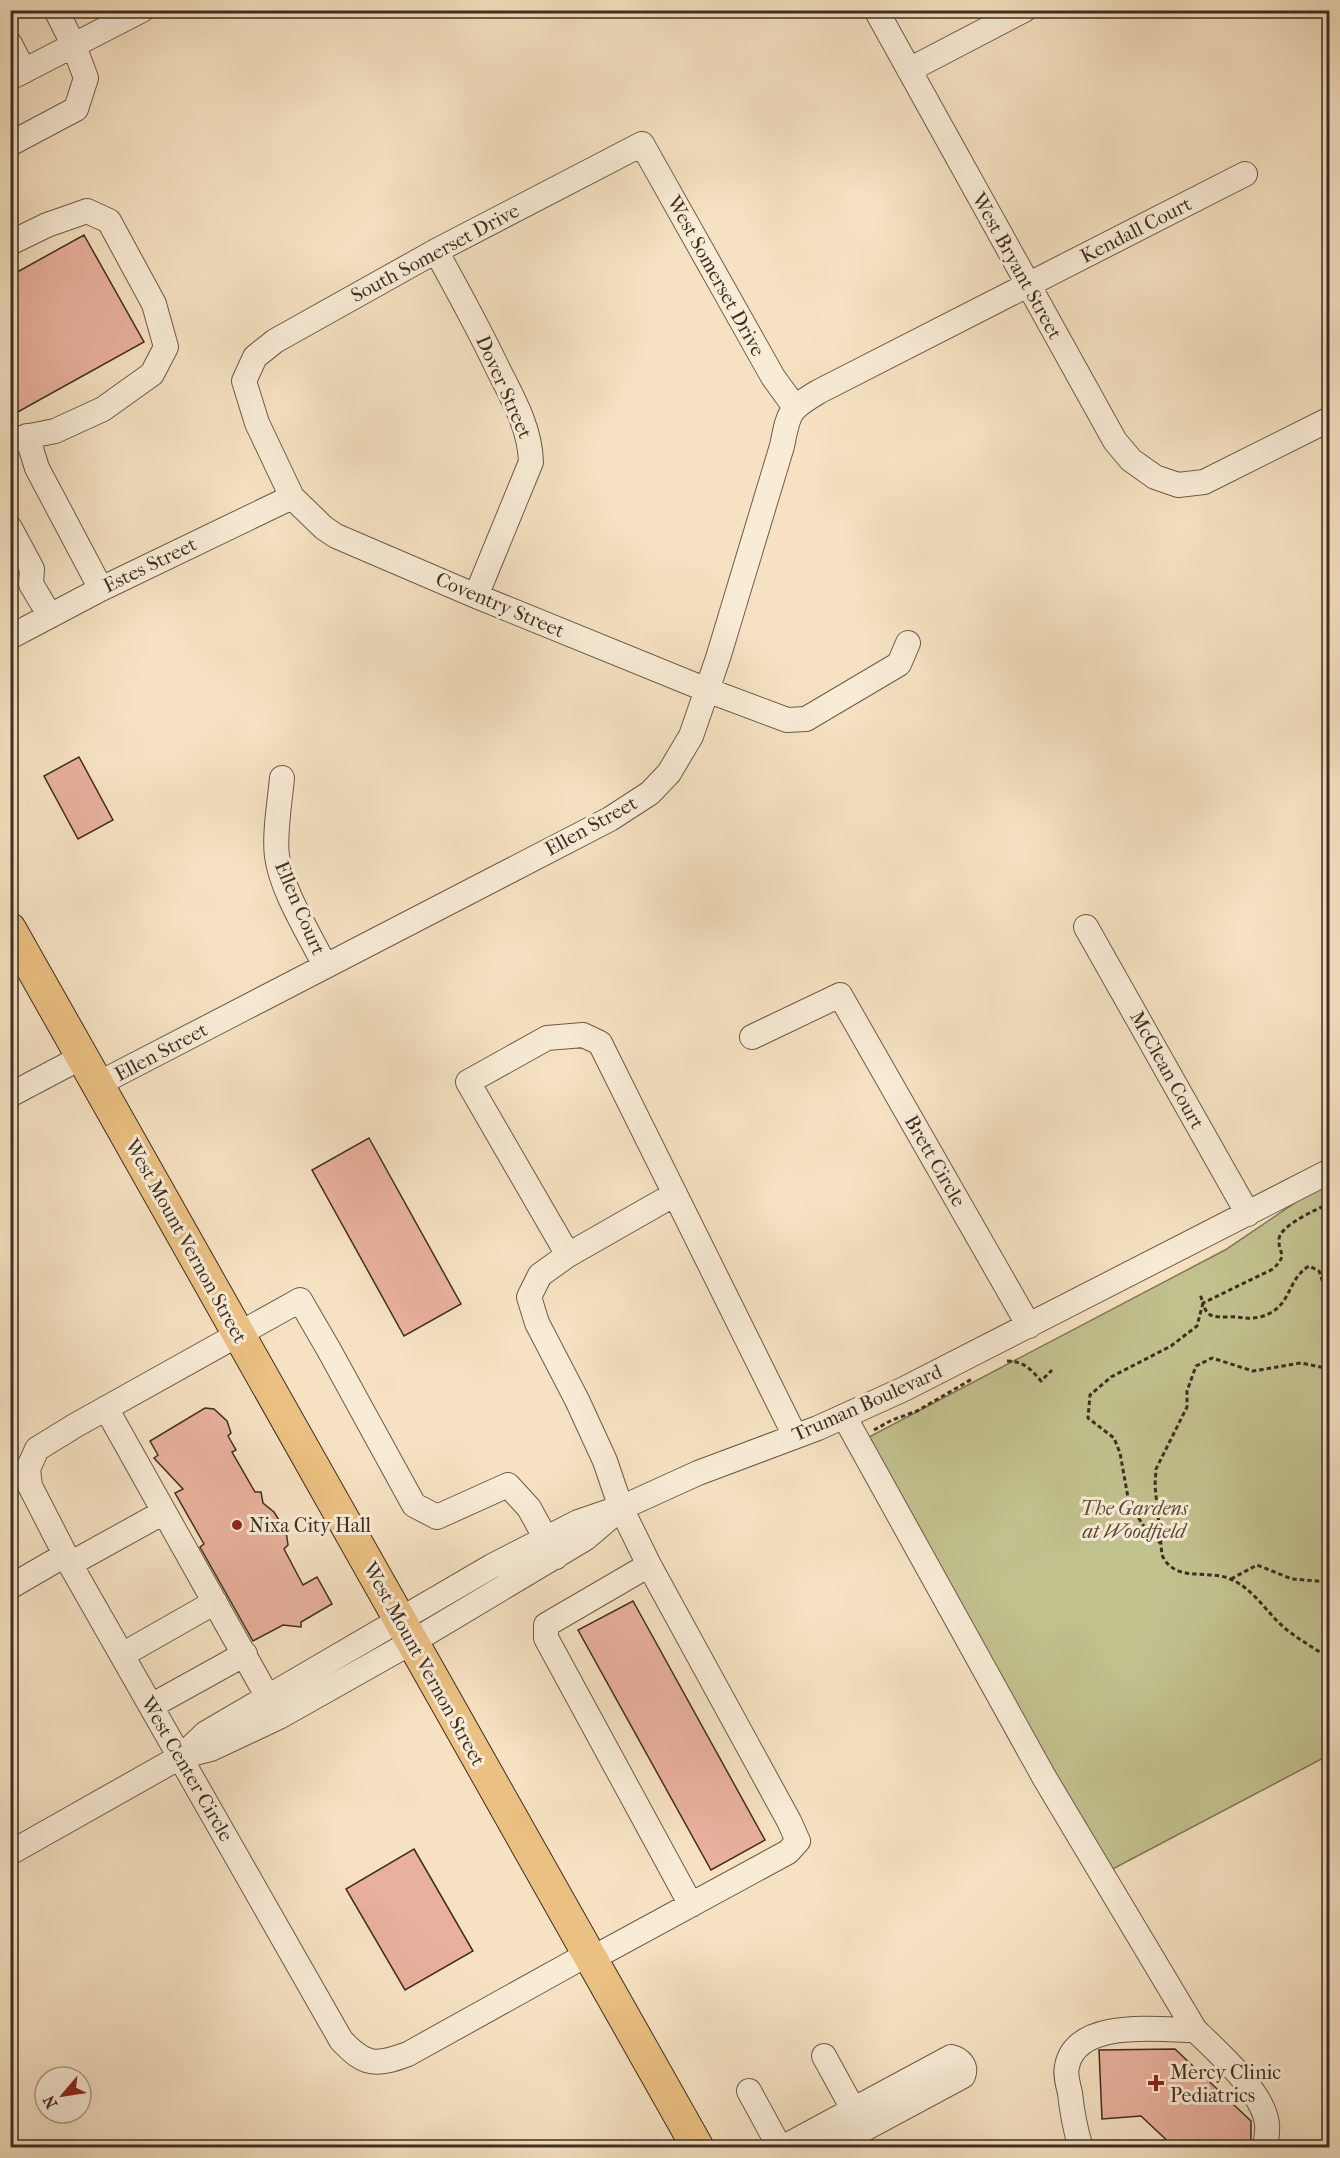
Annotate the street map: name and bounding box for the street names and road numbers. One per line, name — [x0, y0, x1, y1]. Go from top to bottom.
street label: West Bryant Street — [967, 188, 1067, 343]
street label: West Somerset Drive — [662, 191, 770, 360]
street label: Kendall Court — [1077, 192, 1195, 268]
street label: South Somerset Drive — [347, 199, 523, 307]
street label: Dover Street — [471, 332, 537, 442]
street label: Estes Street — [100, 533, 200, 597]
street label: Coventry Street — [432, 568, 568, 642]
street label: Ellen Street — [541, 791, 641, 861]
street label: Ellen Court — [270, 858, 330, 958]
street label: McClean Court — [1125, 1007, 1209, 1133]
street label: Ellen Street — [111, 1018, 211, 1086]
street label: Brett Circle — [900, 1111, 970, 1211]
street label: West Mount Vernon Street — [120, 1134, 252, 1347]
street label: Truman Boulevard — [789, 1359, 946, 1446]
street label: West Mount Vernon Street — [358, 1557, 490, 1770]
street label: West Center Circle — [136, 1692, 238, 1846]

